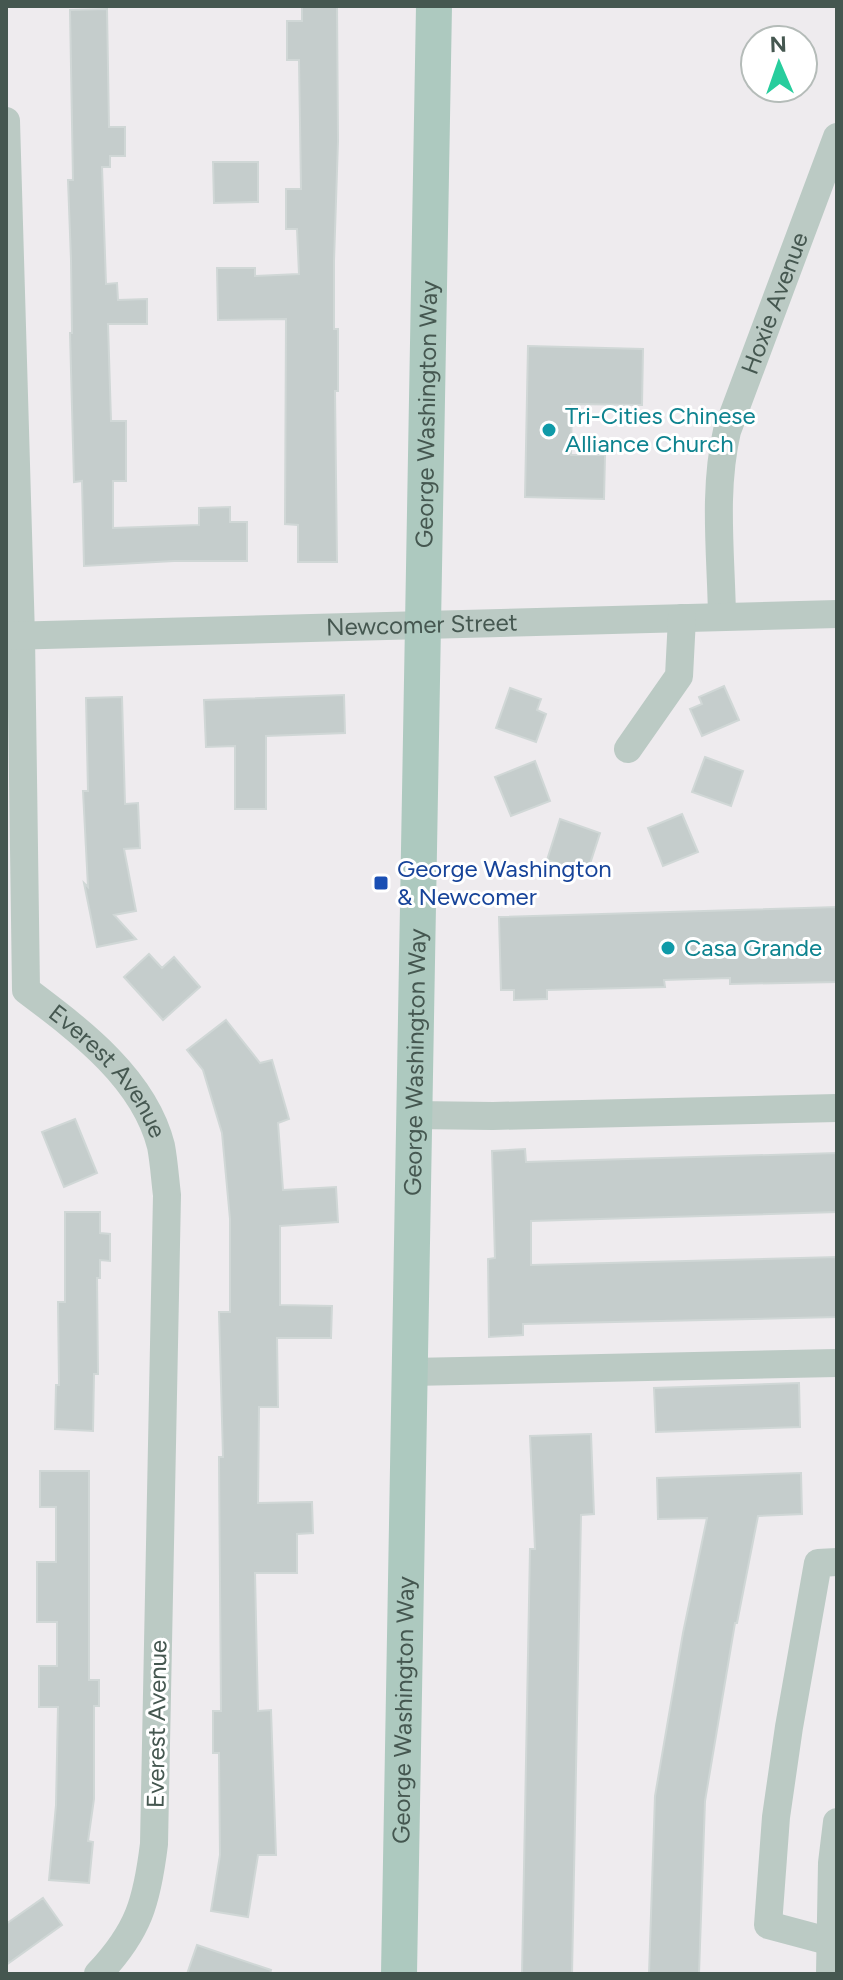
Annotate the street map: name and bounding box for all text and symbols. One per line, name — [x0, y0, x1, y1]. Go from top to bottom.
north arrow — [739, 24, 819, 104]
text: N — [769, 31, 787, 58]
street label: Hoxie Avenue — [735, 228, 814, 378]
street label: George Washington Way — [409, 280, 443, 548]
place label: Tri-Cities Chinese Alliance Church — [565, 401, 756, 458]
marker: Tri-Cities Chinese Alliance Church — [540, 421, 558, 439]
street label: Newcomer Street — [326, 607, 518, 642]
place label: George Washington & Newcomer — [397, 854, 612, 911]
marker: George Washington & Newcomer — [372, 874, 390, 892]
street label: George Washington Way — [398, 928, 432, 1196]
place label: Casa Grande — [684, 933, 822, 962]
marker: Casa Grande — [659, 939, 677, 957]
street label: Everest Avenue — [43, 998, 173, 1142]
street label: George Washington Way — [386, 1576, 420, 1844]
street label: Everest Avenue — [141, 1640, 172, 1808]

